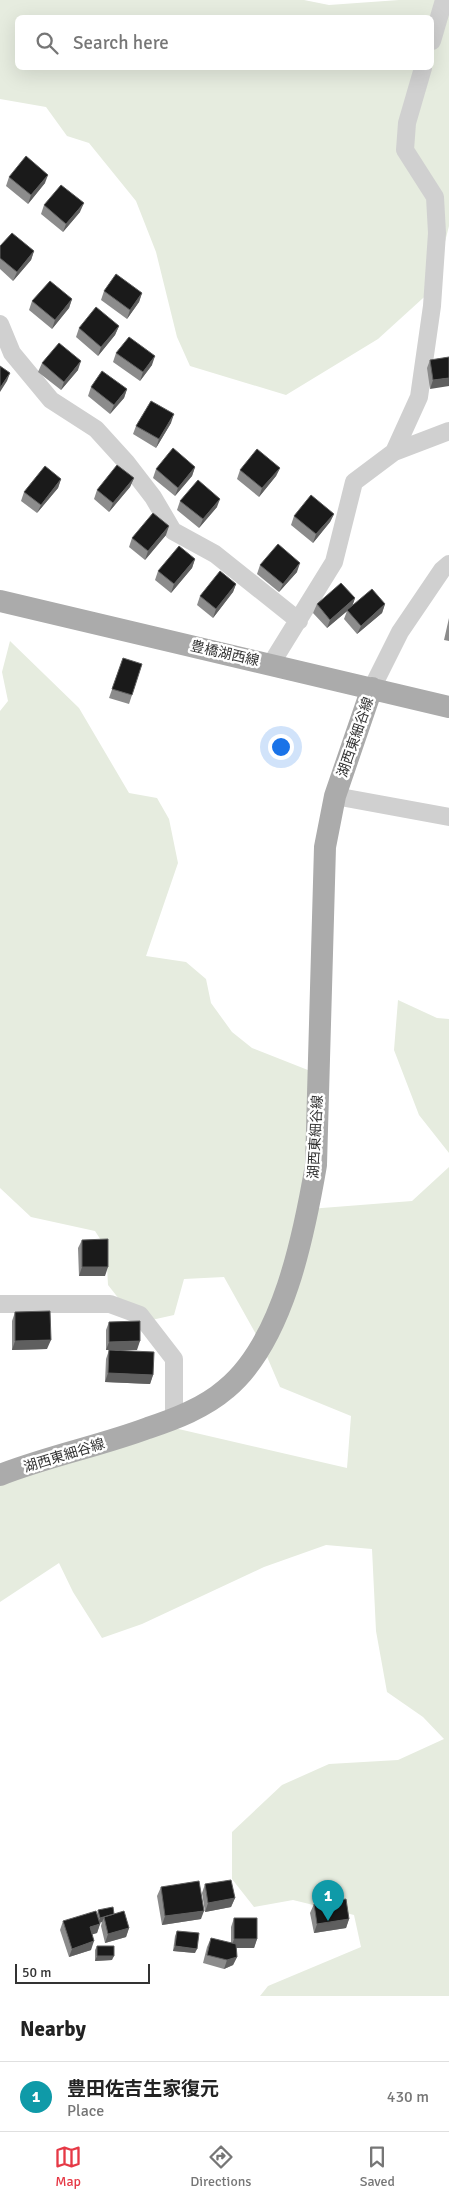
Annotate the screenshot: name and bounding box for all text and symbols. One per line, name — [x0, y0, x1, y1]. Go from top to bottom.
search box — [15, 15, 434, 70]
icon: search — [33, 29, 61, 57]
text: Search here — [73, 31, 169, 55]
street label: 豊橋湖西線 — [189, 637, 261, 670]
street label: 湖西東細谷線 — [334, 695, 377, 780]
your location — [268, 734, 294, 760]
street label: 湖西東細谷線 — [305, 1095, 326, 1179]
street label: 湖西東細谷線 — [21, 1435, 107, 1476]
pin: 1 — [312, 1880, 344, 1921]
scale bar — [15, 1961, 150, 1984]
text: 50 m — [22, 1964, 51, 1981]
text: Nearby — [20, 2016, 86, 2042]
text: 豊田佐吉生家復元 — [67, 2077, 219, 2101]
text: 1 — [32, 2087, 40, 2107]
text: 430 m — [387, 2087, 429, 2107]
text: Place — [67, 2101, 104, 2121]
tab: Map — [54, 2143, 82, 2190]
tab: Directions — [190, 2143, 251, 2190]
tab: Saved — [360, 2143, 395, 2190]

